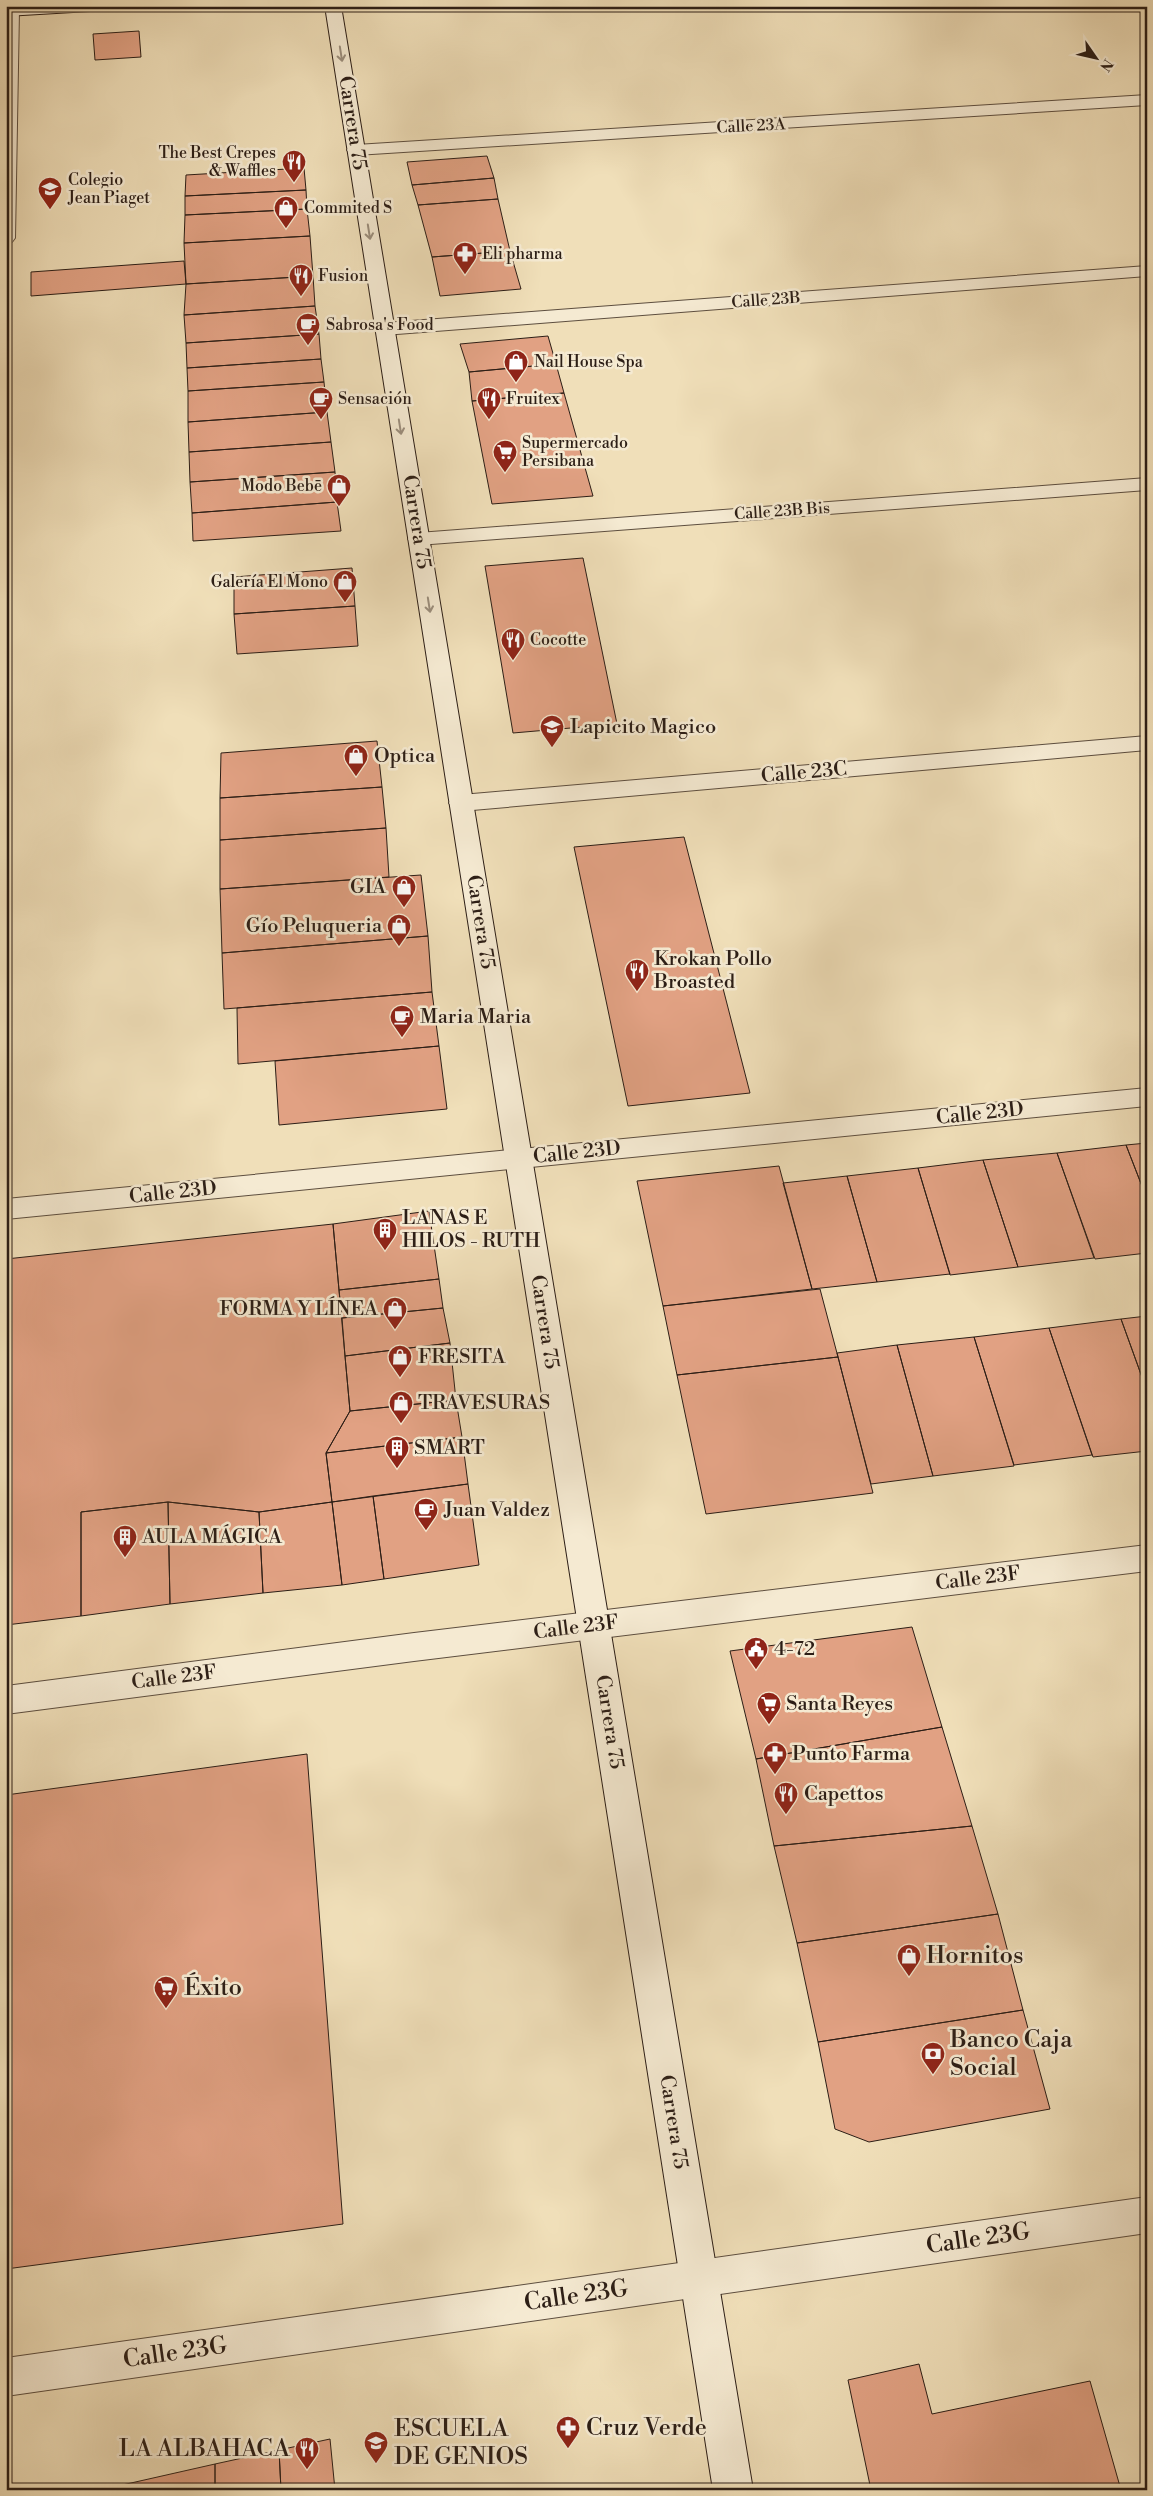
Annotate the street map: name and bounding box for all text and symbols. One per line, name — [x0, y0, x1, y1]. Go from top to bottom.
north arrow — [1070, 32, 1120, 82]
one-way arrow — [336, 46, 346, 62]
text: N — [1095, 55, 1117, 74]
street label: Carrera 75 — [332, 74, 372, 172]
street label: Calle 23A — [716, 114, 787, 138]
place label: The Best Crepes & Waffles — [159, 143, 276, 181]
restaurant icon: The Best Crepes & Waffles — [281, 149, 307, 183]
place label: Colegio Jean Piaget — [67, 170, 150, 208]
school or university icon: Colegio Jean Piaget — [37, 176, 63, 210]
shop icon: Commited S — [273, 195, 299, 229]
place label: Commited S — [304, 198, 392, 218]
one-way arrow — [364, 224, 374, 240]
pharmacy icon: Eli pharma — [452, 241, 478, 275]
place label: Eli pharma — [482, 244, 563, 264]
restaurant icon: Fusion — [288, 263, 314, 297]
place label: Fusion — [318, 266, 369, 286]
street label: Calle 23B — [731, 288, 801, 312]
cafe icon: Sabrosa's Food — [295, 312, 321, 346]
place label: Sabrosa's Food — [326, 315, 434, 335]
shop icon: Nail House Spa — [503, 349, 529, 383]
place label: Nail House Spa — [534, 352, 644, 372]
cafe icon: Sensación — [308, 386, 334, 420]
restaurant icon: Fruitex — [476, 386, 502, 420]
place label: Sensación — [338, 389, 412, 409]
place label: Fruitex — [506, 389, 560, 409]
one-way arrow — [396, 419, 406, 435]
place label: Supermercado Persibana — [522, 433, 628, 471]
supermarket icon: Supermercado Persibana — [492, 439, 518, 473]
shop icon: Modo Bebē — [326, 473, 352, 507]
street label: Carrera 75 — [396, 473, 436, 571]
place label: Modo Bebē — [241, 476, 322, 496]
street label: Calle 23B Bis — [733, 498, 831, 524]
shop icon: Galería El Mono — [332, 569, 358, 603]
place label: Galería El Mono — [211, 572, 328, 592]
one-way arrow — [424, 596, 434, 612]
restaurant icon: Cocotte — [500, 627, 526, 661]
place label: Cocotte — [530, 630, 586, 650]
school or university icon: Lapicito Magico — [539, 714, 565, 748]
place label: Lapicito Magico — [570, 715, 716, 740]
shop icon: Optica — [343, 743, 369, 777]
place label: Optica — [374, 744, 436, 769]
street label: Calle 23C — [760, 757, 848, 789]
street label: Carrera 75 — [460, 873, 500, 971]
shop icon: GIA — [391, 874, 417, 908]
place label: GIA — [350, 875, 387, 900]
shop icon: Gío Peluqueria — [386, 913, 412, 947]
place label: Gío Peluqueria — [246, 914, 383, 939]
place label: Krokan Pollo Broasted — [653, 947, 772, 995]
restaurant icon: Krokan Pollo Broasted — [624, 958, 650, 992]
cafe icon: Maria Maria — [389, 1004, 415, 1038]
place label: Maria Maria — [420, 1005, 532, 1030]
street label: Calle 23D — [935, 1097, 1025, 1131]
street label: Calle 23D — [532, 1136, 622, 1170]
street label: Calle 23D — [128, 1176, 218, 1210]
place label: LANAS E HILOS - RUTH — [402, 1206, 540, 1254]
building icon: LANAS E HILOS - RUTH — [372, 1217, 398, 1251]
street label: Carrera 75 — [524, 1273, 564, 1371]
place label: FORMA Y LÍNEA — [219, 1296, 379, 1322]
shop icon: FORMA Y LÍNEA — [382, 1296, 408, 1330]
shop icon: FRESITA — [387, 1344, 413, 1378]
place label: FRESITA — [418, 1345, 507, 1370]
shop icon: TRAVESURAS — [388, 1390, 414, 1424]
place label: TRAVESURAS — [418, 1391, 550, 1416]
building icon: SMART — [384, 1435, 410, 1469]
place label: SMART — [414, 1436, 485, 1461]
cafe icon: Juan Valdez — [413, 1497, 439, 1531]
place label: Juan Valdez — [443, 1498, 550, 1523]
building icon: AULA MÁGICA — [112, 1524, 138, 1558]
place label: AULA MÁGICA — [141, 1524, 283, 1550]
street label: Calle 23F — [934, 1561, 1022, 1597]
street label: Calle 23F — [532, 1610, 620, 1646]
public building icon: 4-72 — [743, 1636, 769, 1670]
place label: 4-72 — [774, 1637, 815, 1662]
street label: Calle 23F — [130, 1660, 218, 1696]
street label: Carrera 75 — [589, 1673, 629, 1771]
supermarket icon: Santa Reyes — [756, 1691, 782, 1725]
place label: Santa Reyes — [786, 1692, 893, 1717]
pharmacy icon: Punto Farma — [762, 1741, 788, 1775]
place label: Punto Farma — [792, 1742, 911, 1767]
restaurant icon: Capettos — [773, 1781, 799, 1815]
place label: Capettos — [804, 1782, 883, 1807]
place label: Hornitos — [926, 1941, 1024, 1971]
shop icon: Hornitos — [896, 1943, 922, 1977]
place label: Éxito — [184, 1972, 242, 2003]
supermarket icon: Éxito — [153, 1975, 179, 2009]
place label: Banco Caja Social — [949, 2025, 1073, 2083]
bank icon: Banco Caja Social — [920, 2041, 946, 2075]
street label: Carrera 75 — [653, 2073, 693, 2171]
street label: Calle 23G — [924, 2217, 1032, 2261]
street label: Calle 23G — [522, 2274, 630, 2318]
street label: Calle 23G — [121, 2331, 229, 2375]
place label: Cruz Verde — [586, 2413, 707, 2443]
place label: ESCUELA DE GENIOS — [394, 2414, 528, 2472]
pharmacy icon: Cruz Verde — [555, 2415, 581, 2449]
school or university icon: ESCUELA DE GENIOS — [363, 2430, 389, 2464]
place label: LA ALBAHACA — [119, 2434, 291, 2464]
restaurant icon: LA ALBAHACA — [294, 2436, 320, 2470]

